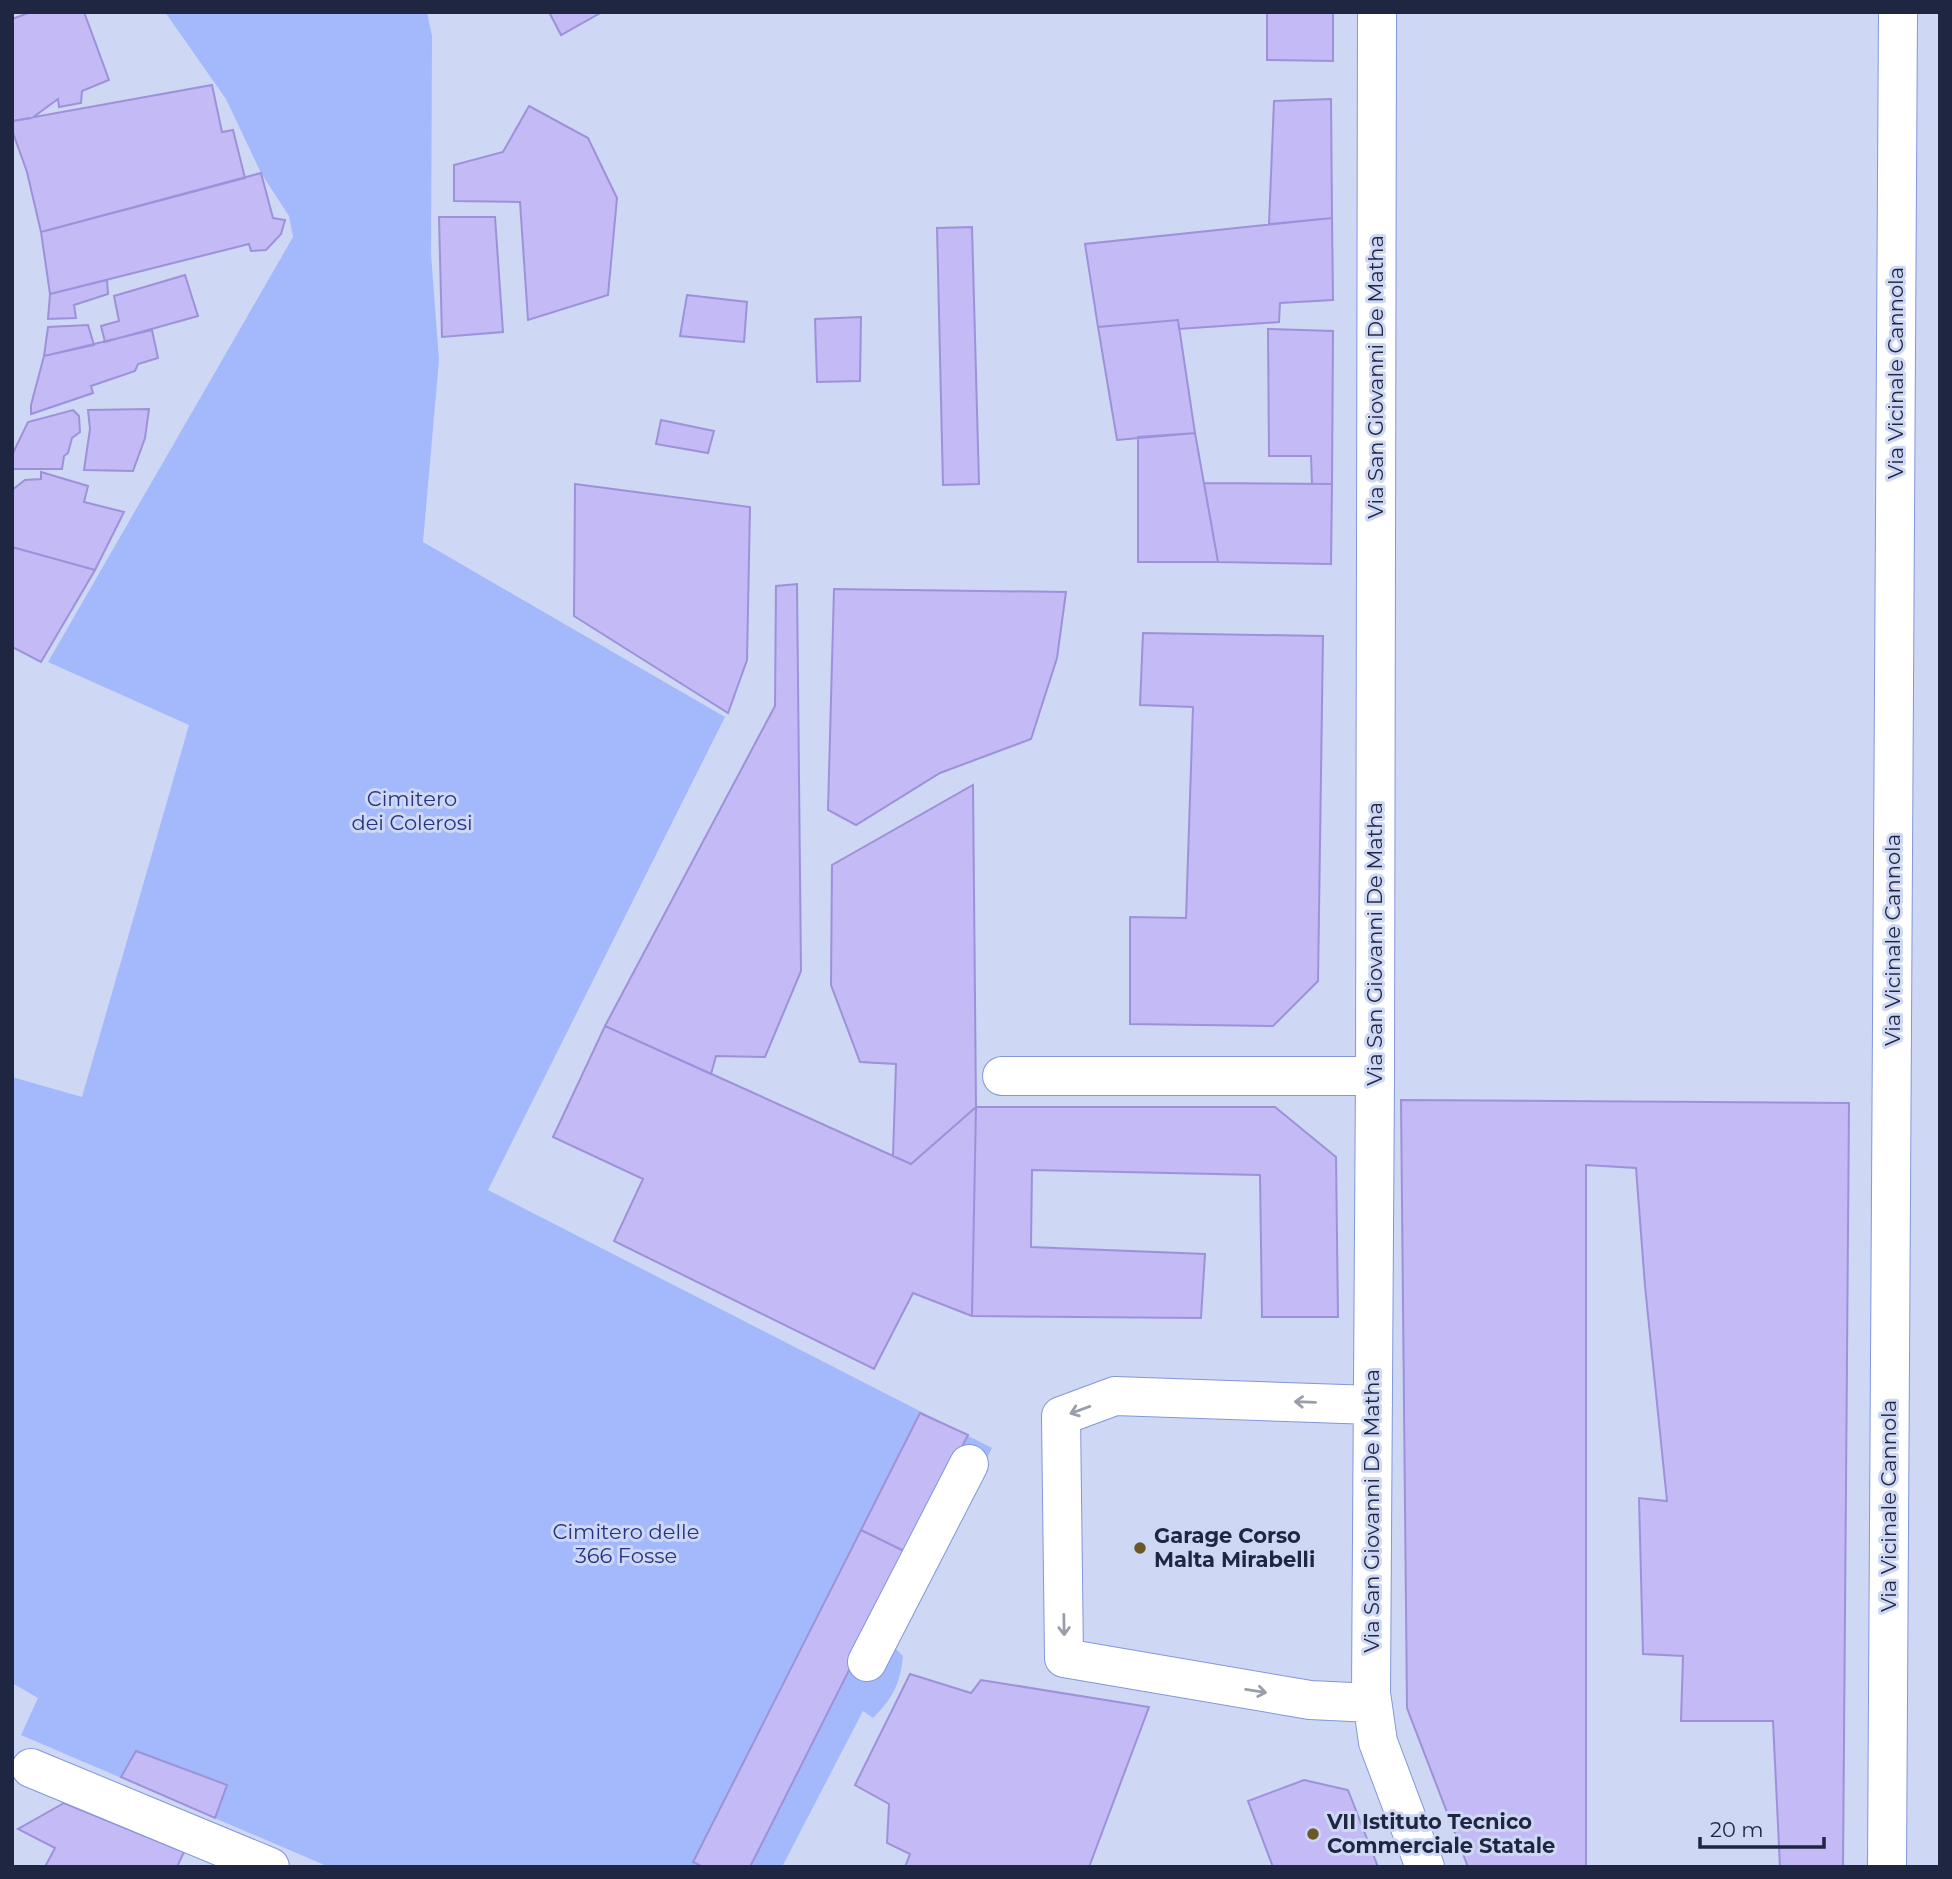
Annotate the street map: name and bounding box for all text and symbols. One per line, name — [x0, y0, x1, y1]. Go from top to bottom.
street label: Via San Giovanni De Matha — [1363, 235, 1388, 519]
street label: Via Vicinale Cannola — [1883, 267, 1908, 479]
park label: Cimitero dei Colerosi — [351, 786, 473, 835]
street label: Via San Giovanni De Matha — [1362, 802, 1387, 1086]
street label: Via Vicinale Cannola — [1880, 834, 1905, 1046]
street label: Via San Giovanni De Matha — [1359, 1369, 1384, 1653]
one-way arrow — [1293, 1396, 1316, 1409]
street label: Via Vicinale Cannola — [1876, 1400, 1901, 1612]
one-way arrow — [1069, 1404, 1091, 1417]
park label: Cimitero delle 366 Fosse — [553, 1519, 699, 1568]
place label: Garage Corso Malta Mirabelli — [1154, 1523, 1315, 1572]
marker: Garage Corso Malta Mirabelli — [1132, 1540, 1148, 1556]
one-way arrow — [1057, 1613, 1071, 1636]
one-way arrow — [1244, 1685, 1267, 1698]
scale bar — [1700, 1806, 1824, 1850]
place label: VII Istituto Tecnico Commerciale Statale — [1326, 1809, 1555, 1858]
text: 20 m — [1710, 1817, 1764, 1842]
marker: VII Istituto Tecnico Commerciale Statale — [1305, 1826, 1321, 1842]

